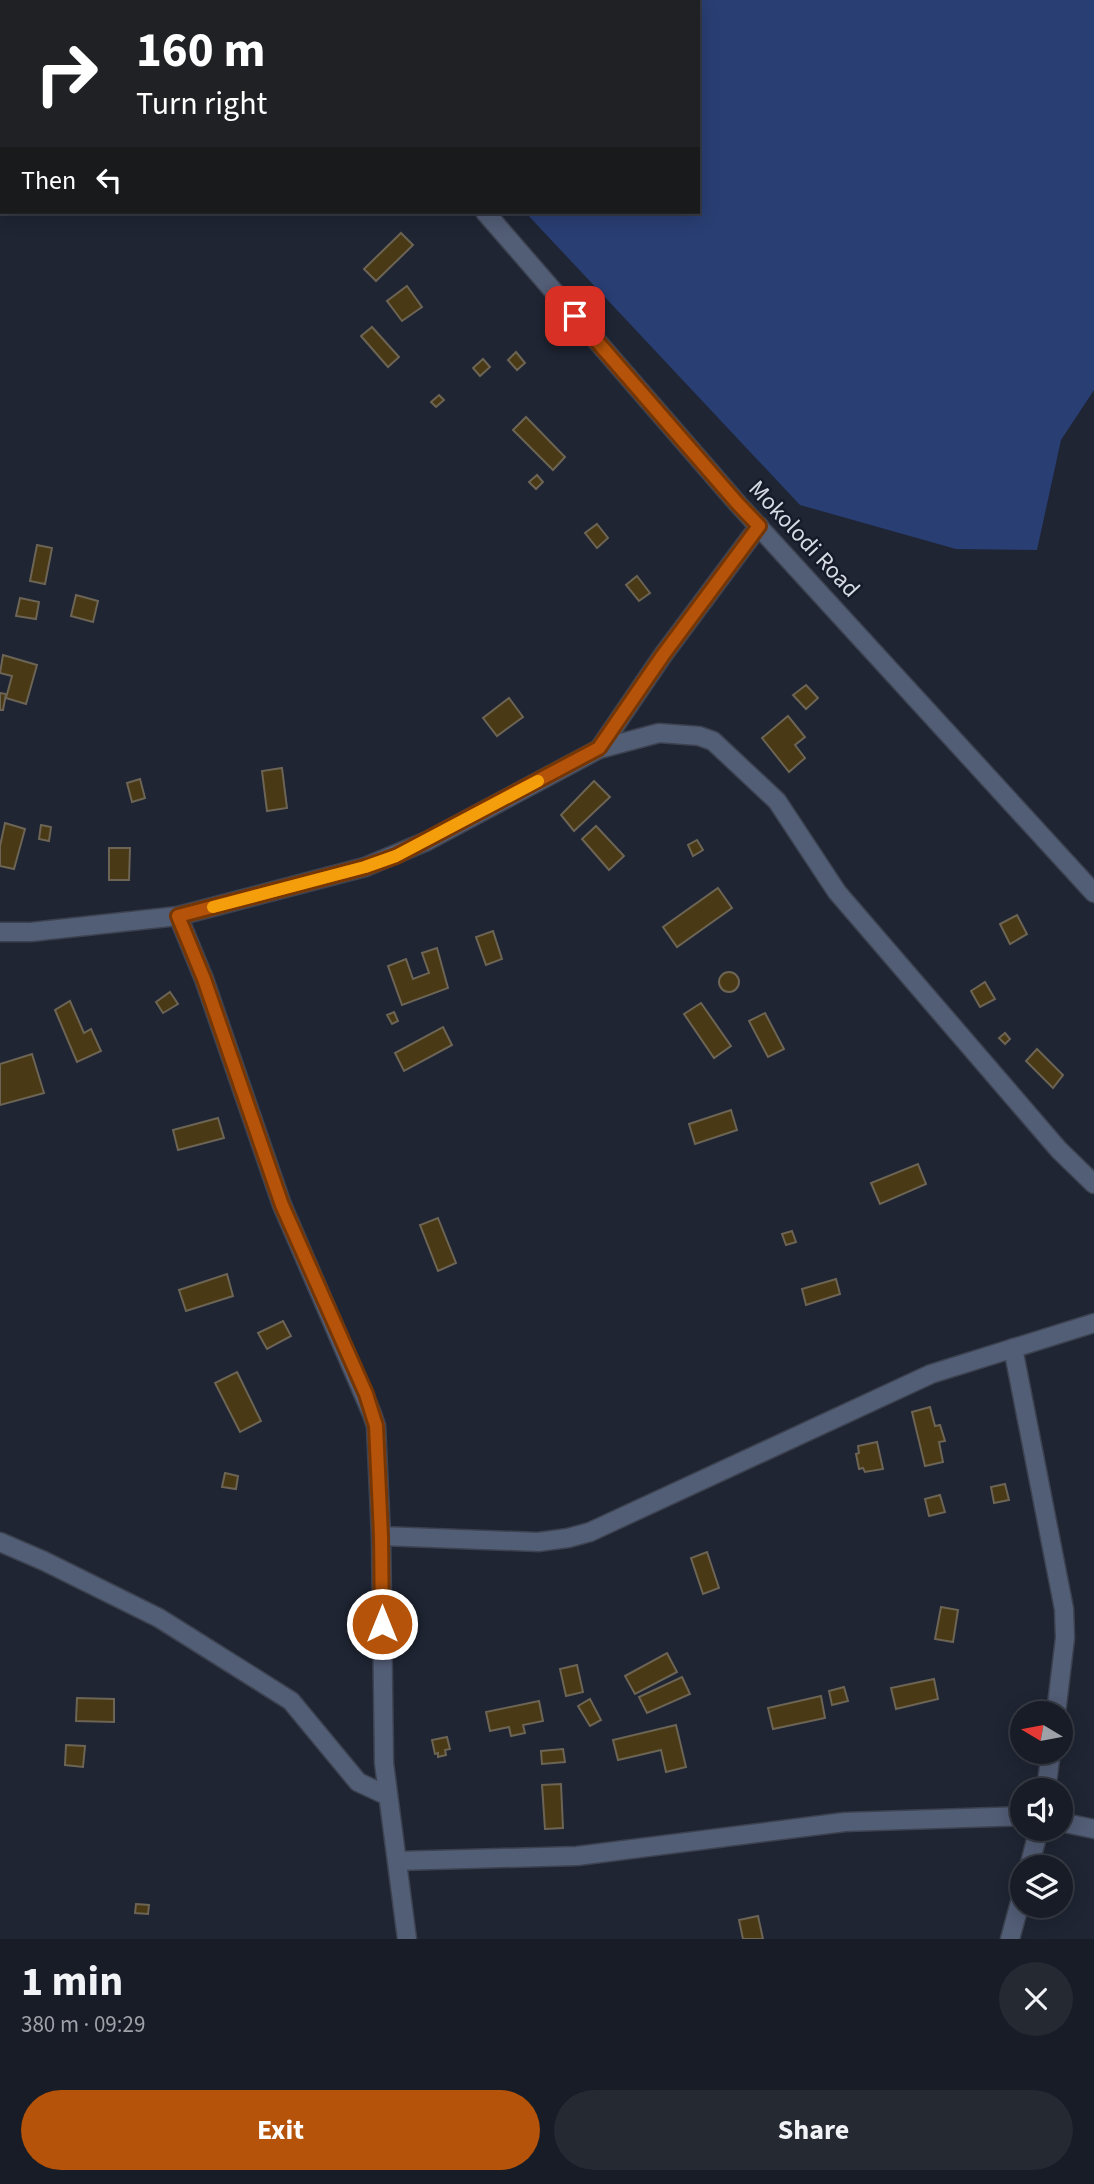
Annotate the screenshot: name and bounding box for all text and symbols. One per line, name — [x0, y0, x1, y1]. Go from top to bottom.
text: 160 m — [136, 16, 265, 86]
icon: right — [21, 28, 112, 119]
text: Turn right — [136, 81, 267, 127]
icon: left — [90, 161, 128, 199]
text: Then — [21, 162, 76, 199]
pin — [545, 286, 605, 346]
icon: arrive — [556, 297, 594, 335]
street label: Mokolodi Road — [740, 472, 868, 606]
position arrow — [345, 1587, 419, 1661]
north arrow — [1010, 1701, 1073, 1764]
map controls — [1010, 1701, 1073, 1918]
button: sound — [1010, 1778, 1073, 1841]
button: layers — [1010, 1855, 1073, 1918]
text: 1 min — [21, 1952, 123, 2012]
button: close — [999, 1962, 1073, 2036]
text: 380 m · 09:29 — [21, 2008, 145, 2041]
button: Exit — [21, 2090, 540, 2170]
button: Share — [554, 2090, 1073, 2170]

